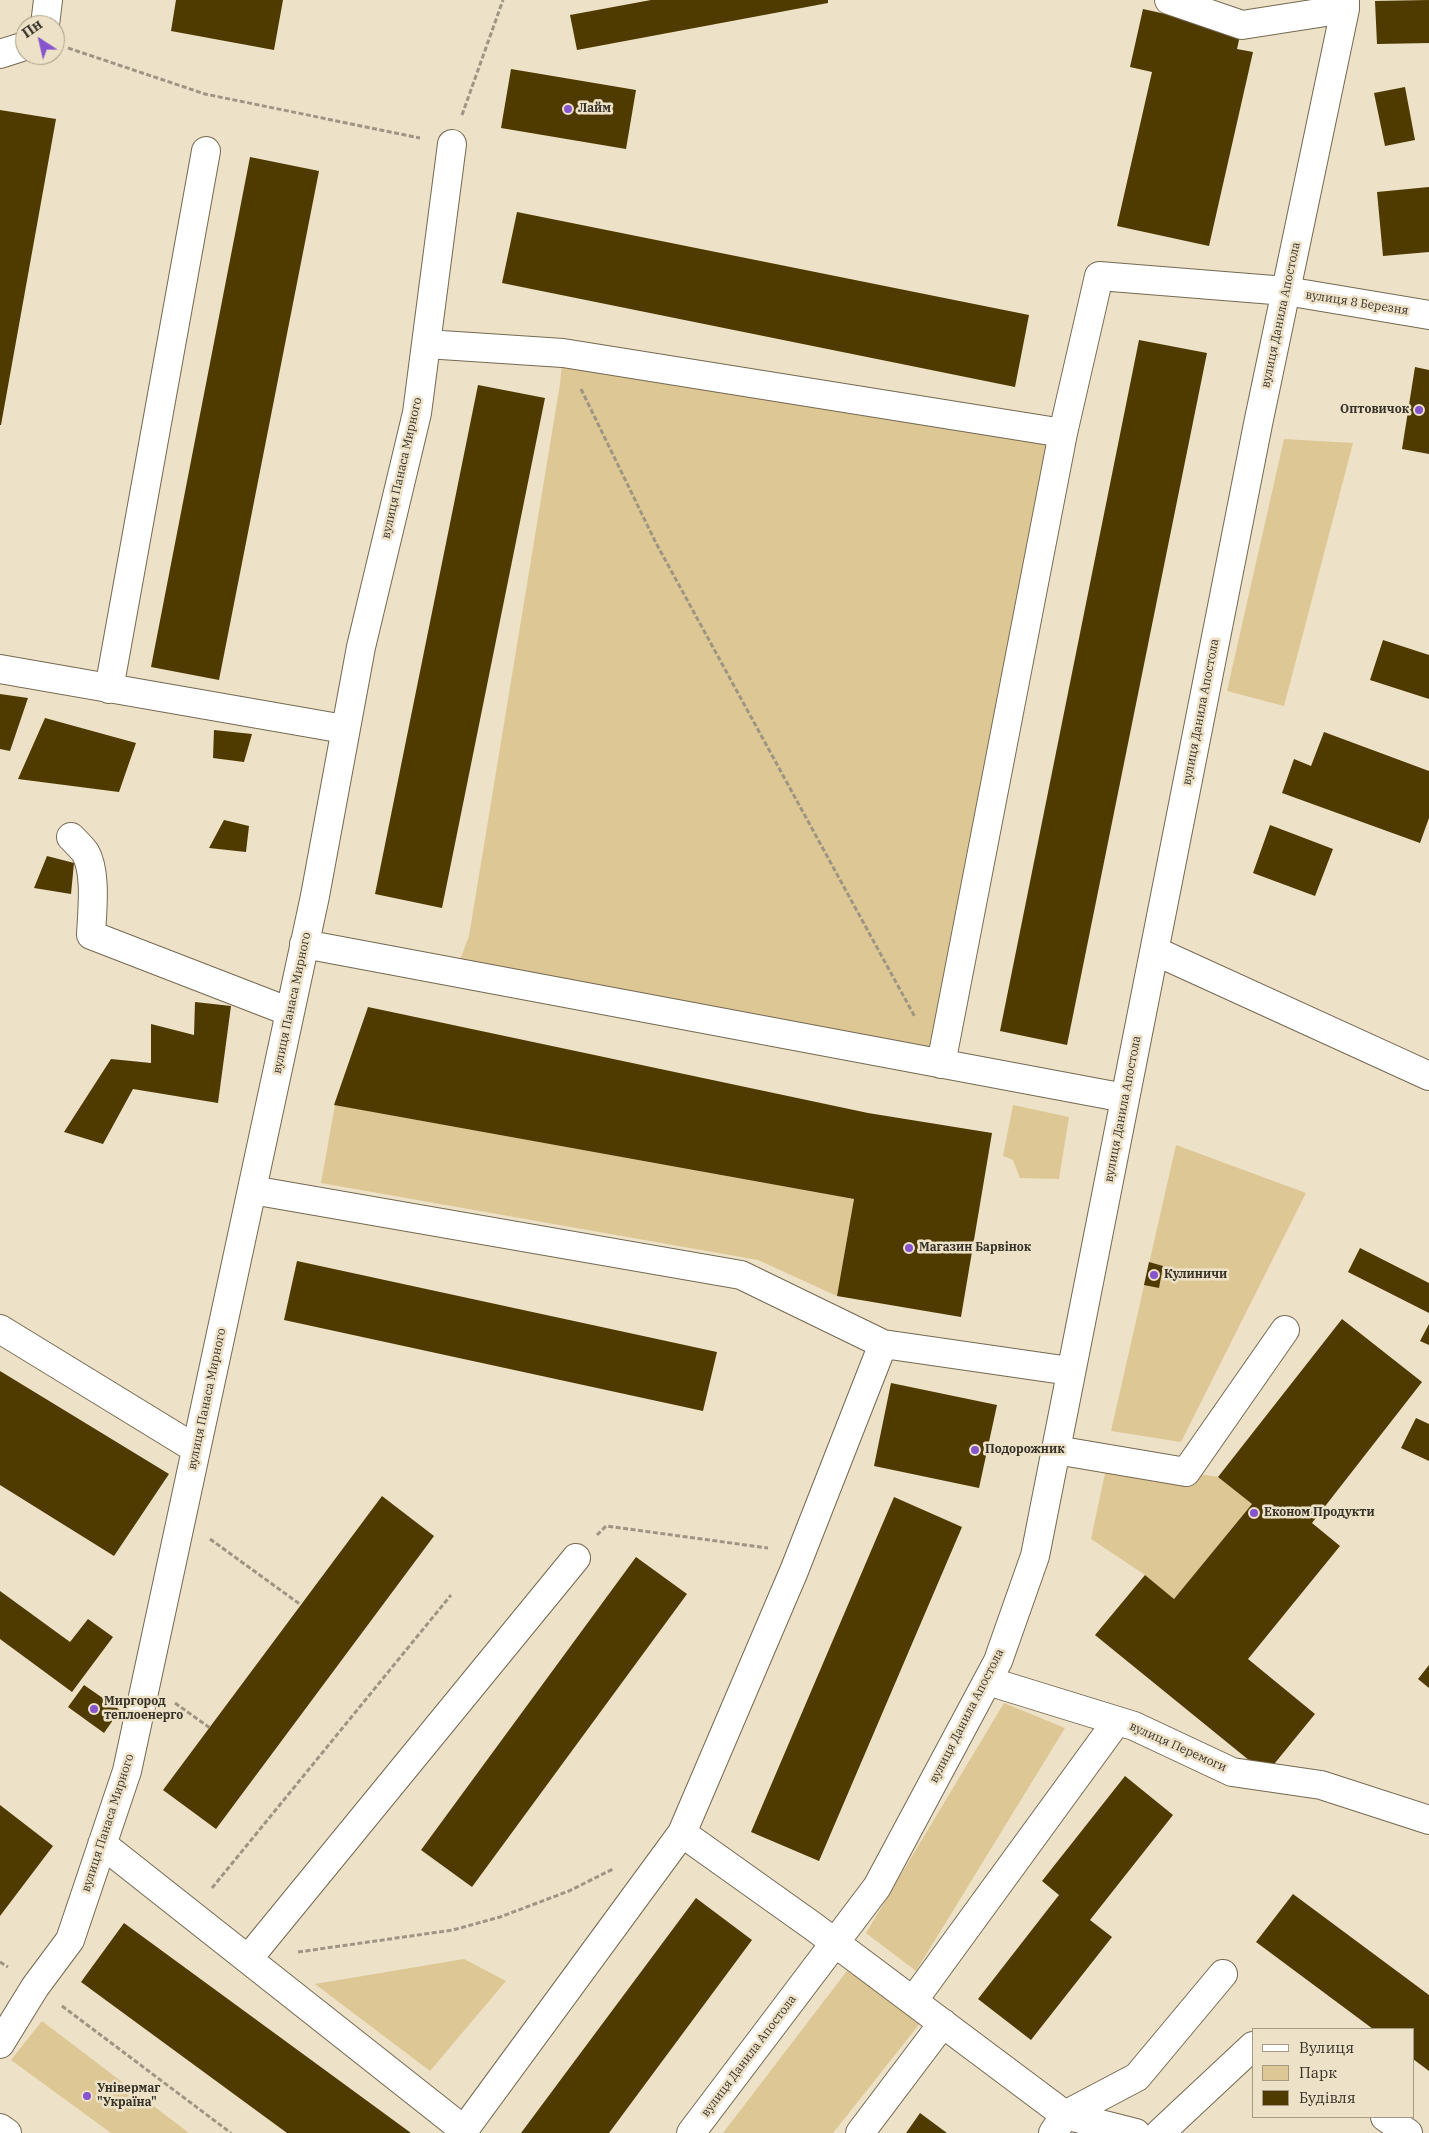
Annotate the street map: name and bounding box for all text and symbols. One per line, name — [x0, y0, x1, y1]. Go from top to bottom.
north arrow — [15, 15, 65, 65]
text: Пн — [18, 15, 46, 42]
place label: Лайм — [578, 102, 611, 116]
marker: Лайм — [562, 103, 574, 115]
street label: вулиця Данила Апостола — [1258, 241, 1304, 389]
street label: вулиця 8 Березня — [1304, 288, 1410, 318]
street label: вулиця Панаса Мирного — [379, 396, 425, 540]
place label: Оптовичок — [1340, 403, 1409, 417]
marker: Оптовичок — [1413, 404, 1425, 416]
street label: вулиця Данила Апостола — [1180, 638, 1222, 786]
street label: вулиця Панаса Мирного — [270, 931, 314, 1075]
street label: вулиця Данила Апостола — [1102, 1035, 1144, 1183]
place label: Магазин Барвінок — [919, 1241, 1031, 1255]
marker: Магазин Барвінок — [903, 1242, 915, 1254]
place label: Кулиничи — [1164, 1268, 1227, 1282]
marker: Кулиничи — [1148, 1269, 1160, 1281]
street label: вулиця Панаса Мирного — [185, 1327, 229, 1471]
place label: Подорожник — [985, 1443, 1065, 1457]
marker: Подорожник — [969, 1444, 981, 1456]
place label: Економ Продукти — [1264, 1506, 1375, 1520]
marker: Економ Продукти — [1248, 1507, 1260, 1519]
street label: вулиця Данила Апостола — [927, 1646, 1007, 1786]
place label: Миргород теплоенерго — [104, 1695, 183, 1723]
marker: Миргород теплоенерго — [88, 1703, 100, 1715]
street label: вулиця Перемоги — [1127, 1719, 1229, 1775]
street label: вулиця Панаса Мирного — [79, 1752, 137, 1894]
street label: вулиця Данила Апостола — [699, 1992, 799, 2120]
legend — [1252, 2028, 1414, 2118]
text: Вулиця — [1299, 2038, 1354, 2057]
text: Парк — [1299, 2063, 1337, 2082]
place label: Універмаг "Україна" — [97, 2082, 160, 2110]
text: Будівля — [1299, 2088, 1356, 2107]
marker: Універмаг "Україна" — [81, 2090, 93, 2102]

